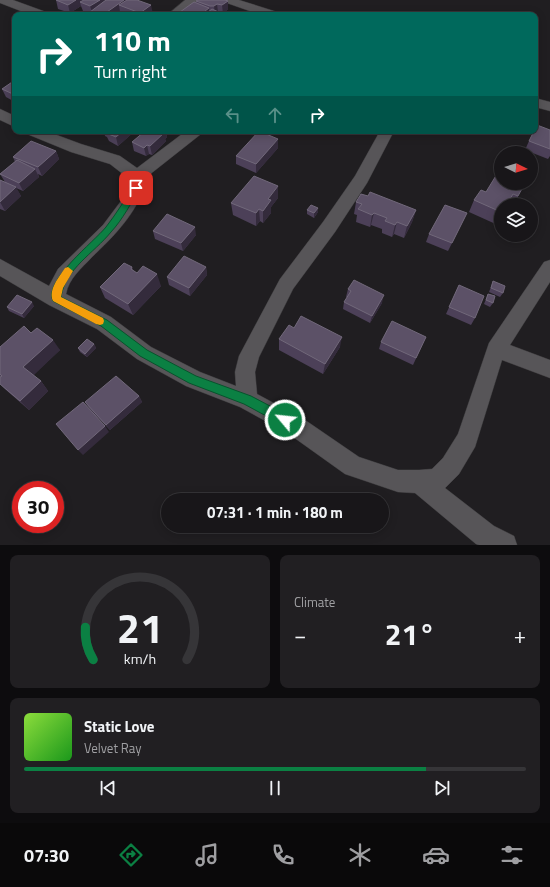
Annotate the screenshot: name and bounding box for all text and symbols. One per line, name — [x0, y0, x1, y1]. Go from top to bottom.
text: 110 m — [94, 19, 171, 62]
icon: right — [28, 28, 80, 80]
text: Turn right — [94, 58, 167, 85]
icon: left — [222, 104, 244, 126]
icon: ahead — [264, 104, 286, 126]
icon: right — [306, 104, 328, 126]
north arrow — [494, 146, 538, 190]
map controls — [494, 146, 538, 242]
pin — [119, 171, 153, 205]
icon: arrive — [125, 177, 147, 199]
button: layers — [494, 198, 538, 242]
position arrow — [264, 399, 306, 441]
speed limit sign: 30 — [12, 481, 64, 533]
text: 07:31 · 1 min · 180 m — [207, 501, 343, 524]
text: Climate — [294, 592, 335, 612]
text: 21 — [117, 595, 163, 658]
text: 21° — [385, 611, 435, 657]
text: − — [294, 618, 306, 652]
text: + — [514, 618, 526, 652]
text: km/h — [124, 647, 156, 669]
text: Static Love — [84, 715, 155, 738]
text: Velvet Ray — [84, 738, 142, 758]
icon: previous — [97, 777, 119, 799]
icon: pause — [264, 777, 286, 799]
icon: next — [431, 777, 453, 799]
icon: directions — [117, 841, 145, 869]
icon: music — [193, 841, 221, 869]
icon: phone — [269, 841, 297, 869]
icon: climate — [346, 841, 374, 869]
icon: car — [422, 841, 450, 869]
icon: filters — [498, 841, 526, 869]
text: 07:30 — [24, 842, 69, 869]

